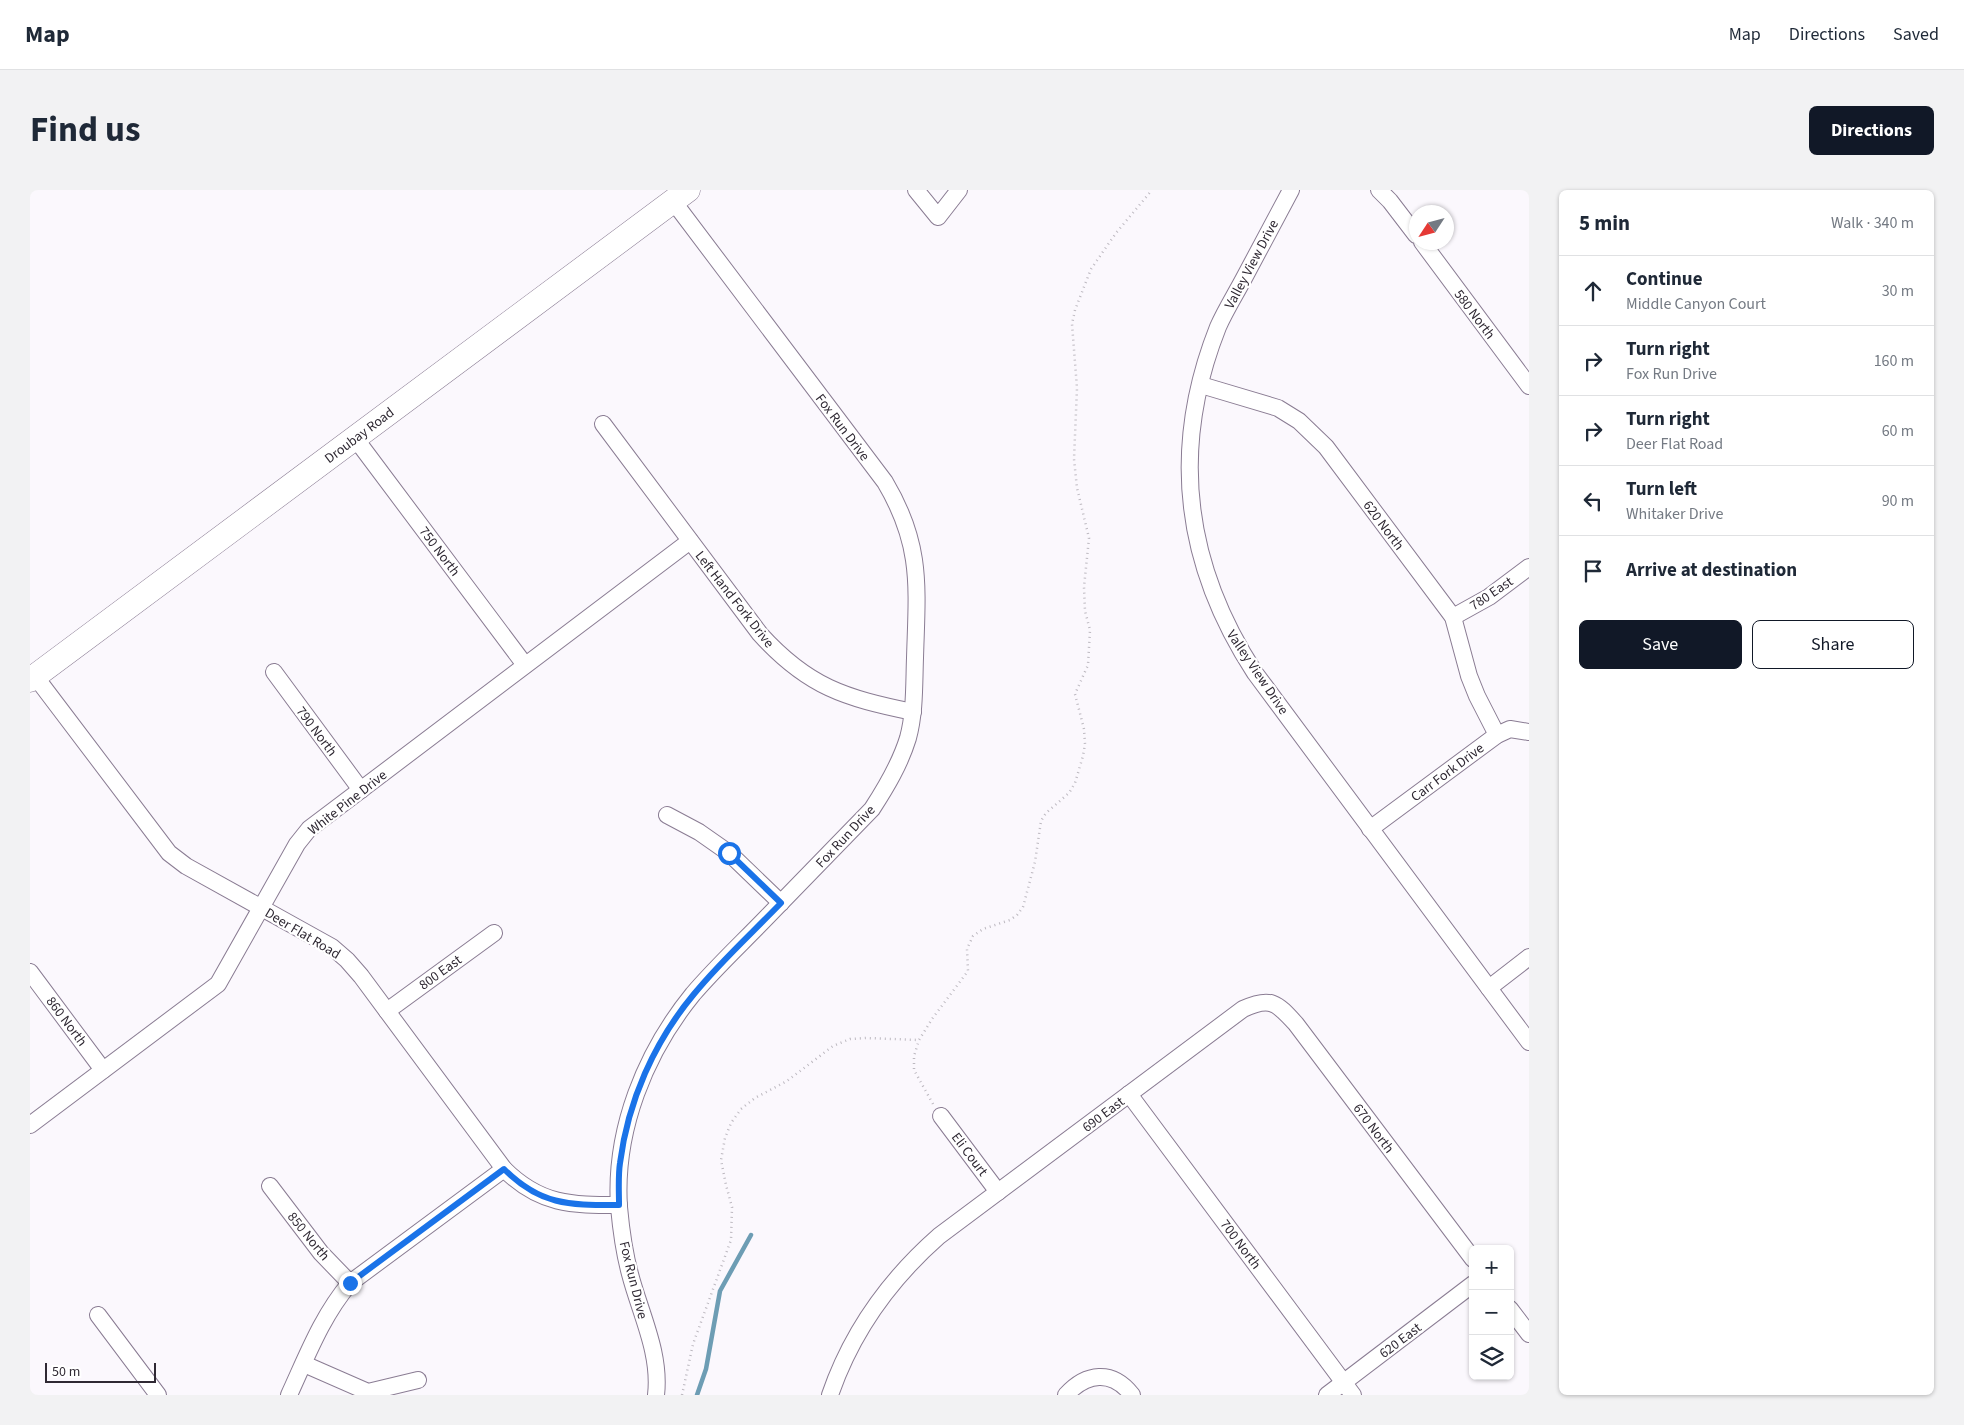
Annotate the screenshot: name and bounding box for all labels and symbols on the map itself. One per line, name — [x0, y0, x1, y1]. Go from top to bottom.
north arrow — [1409, 205, 1454, 250]
street label: Valley View Drive — [1220, 216, 1284, 313]
street label: 580 North — [1449, 286, 1499, 344]
street label: Fox Run Drive — [810, 390, 874, 465]
street label: Droubay Road — [321, 403, 399, 469]
street label: 620 North — [1358, 497, 1408, 555]
street label: 750 North — [414, 523, 464, 581]
street label: Left Hand Fork Drive — [690, 547, 779, 652]
street label: 780 East — [1466, 572, 1517, 616]
street label: Valley View Drive — [1221, 626, 1293, 719]
street label: 790 North — [291, 703, 341, 761]
street label: Carr Fork Drive — [1407, 739, 1488, 807]
street label: White Pine Drive — [304, 765, 391, 840]
street label: Fox Run Drive — [811, 801, 880, 873]
route start — [718, 842, 741, 865]
street label: Deer Flat Road — [261, 903, 344, 964]
street label: 800 East — [415, 950, 466, 995]
street label: 860 North — [41, 993, 91, 1051]
street label: 690 East — [1078, 1092, 1129, 1137]
street label: 670 North — [1348, 1100, 1398, 1158]
street label: Eli Court — [946, 1129, 992, 1181]
street label: 850 North — [282, 1208, 334, 1265]
street label: 700 North — [1215, 1216, 1265, 1274]
street label: Fox Run Drive — [614, 1239, 652, 1321]
route end — [339, 1272, 362, 1295]
street label: 620 East — [1375, 1318, 1426, 1363]
scale bar — [45, 1360, 156, 1383]

